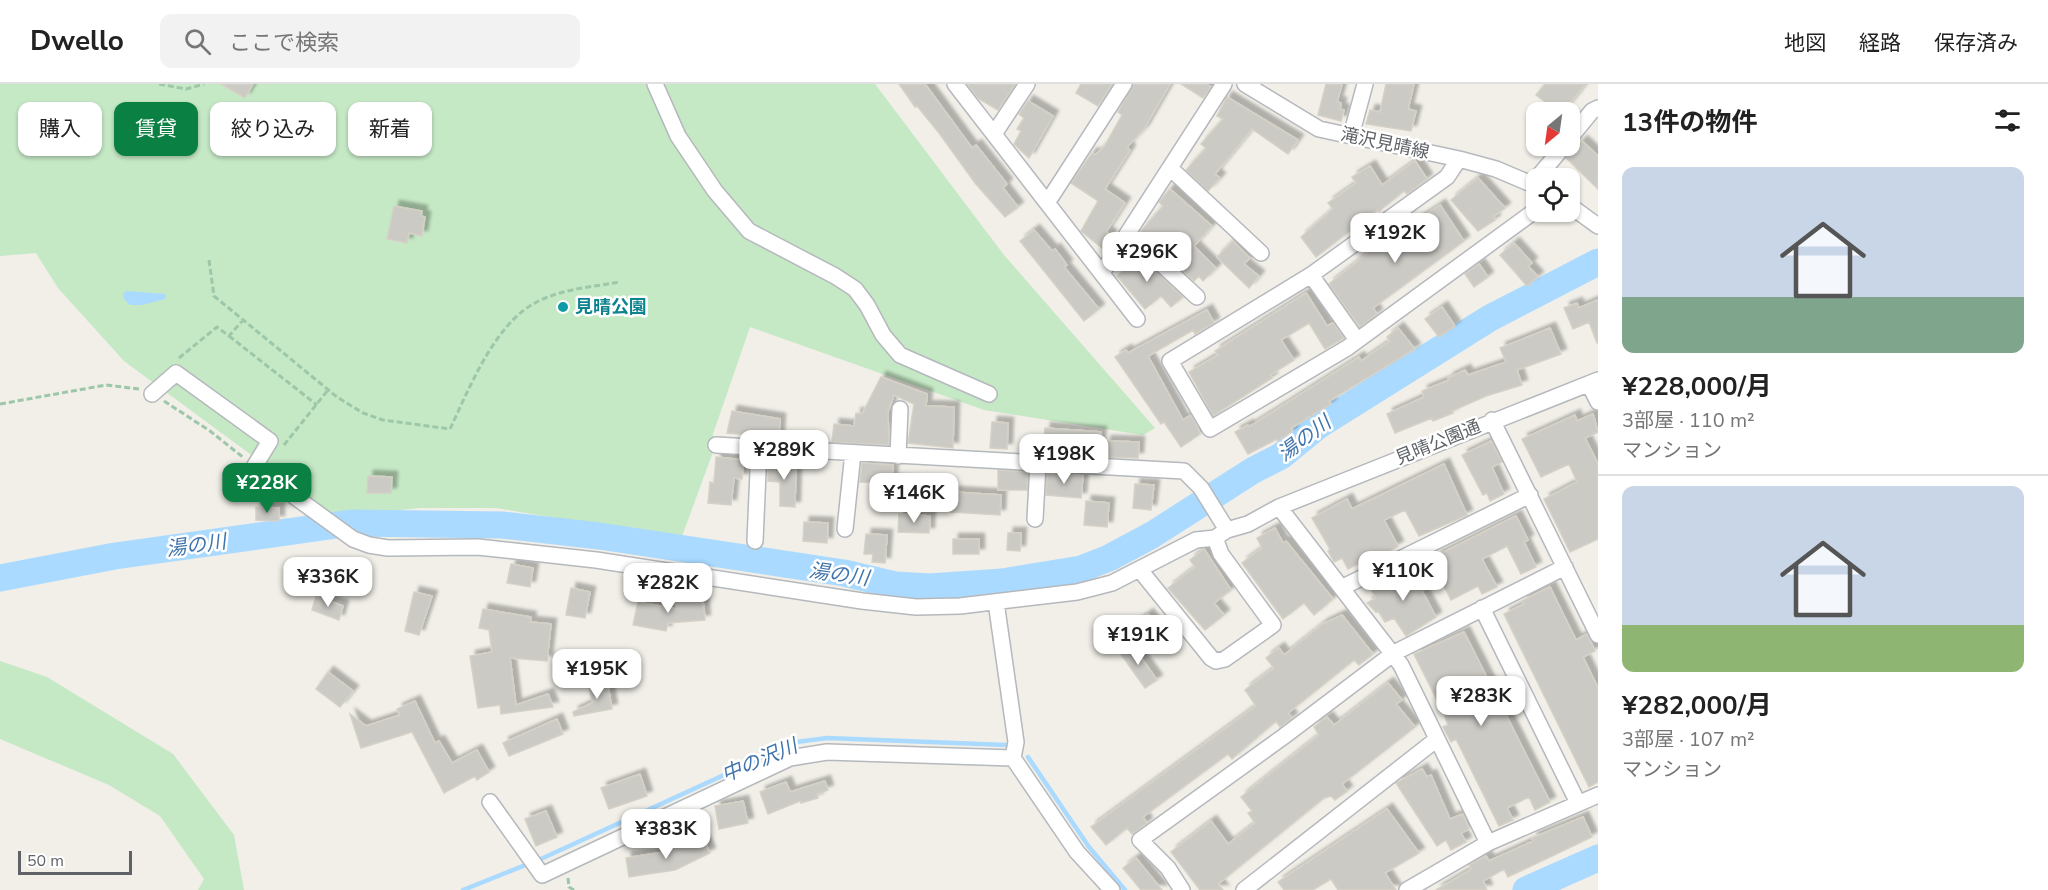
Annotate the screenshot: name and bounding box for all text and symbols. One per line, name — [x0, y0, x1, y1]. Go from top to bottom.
search box — [160, 14, 580, 68]
text: Dwello — [30, 22, 124, 60]
icon: search — [181, 25, 214, 58]
text: ここで検索 — [229, 28, 339, 58]
text: 地図 — [1784, 29, 1826, 57]
text: 経路 — [1859, 29, 1901, 57]
text: 保存済み — [1934, 29, 2018, 57]
chip: 購入 — [18, 102, 102, 156]
chip: 賃貸 — [114, 102, 198, 156]
chip: 絞り込み — [210, 102, 336, 156]
chip: 新着 — [348, 102, 432, 156]
north arrow — [1526, 102, 1580, 156]
map controls — [1526, 102, 1580, 222]
icon: filters — [1991, 104, 2024, 137]
text: 13件の物件 — [1622, 105, 1757, 140]
street label: 滝沢見晴線 — [1338, 122, 1432, 164]
button: locate — [1526, 168, 1580, 222]
icon: home — [1769, 206, 1877, 314]
pin: ¥192K — [1353, 213, 1437, 264]
text: ¥192K — [1364, 219, 1426, 246]
pin: ¥296K — [1105, 232, 1189, 283]
text: ¥296K — [1116, 238, 1178, 265]
place label: 見晴公園 — [575, 295, 647, 319]
marker: 見晴公園 — [556, 300, 570, 314]
text: ¥228,000/月 — [1622, 369, 1772, 404]
text: 3部屋 · 110 m² — [1622, 407, 1755, 434]
water label: 湯の川 — [1272, 408, 1338, 467]
street label: 見晴公園通 — [1392, 414, 1484, 470]
pin: ¥289K — [742, 430, 826, 481]
pin: ¥198K — [1022, 434, 1106, 485]
text: ¥289K — [753, 436, 815, 463]
text: マンション — [1622, 437, 1722, 464]
text: ¥198K — [1033, 440, 1095, 467]
pin: ¥228K — [225, 463, 309, 514]
text: ¥228K — [236, 469, 298, 496]
pin: ¥146K — [872, 473, 956, 524]
text: ¥146K — [883, 479, 945, 506]
icon: home — [1769, 525, 1877, 633]
water label: 湯の川 — [164, 528, 230, 563]
pin: ¥110K — [1361, 551, 1445, 602]
pin: ¥336K — [286, 557, 370, 608]
water label: 湯の川 — [807, 557, 872, 592]
text: ¥110K — [1372, 557, 1434, 584]
text: ¥336K — [297, 563, 359, 590]
pin: ¥282K — [626, 563, 710, 614]
text: ¥282K — [637, 569, 699, 596]
pin: ¥191K — [1096, 615, 1180, 666]
text: ¥191K — [1107, 621, 1169, 648]
pin: ¥195K — [555, 649, 639, 700]
text: ¥195K — [566, 655, 628, 682]
pin: ¥283K — [1439, 676, 1523, 727]
text: ¥283K — [1450, 682, 1512, 709]
text: ¥282,000/月 — [1622, 688, 1772, 723]
text: 3部屋 · 107 m² — [1622, 726, 1755, 753]
water label: 中の沢川 — [717, 732, 803, 789]
text: マンション — [1622, 756, 1722, 783]
pin: ¥383K — [624, 809, 708, 860]
text: ¥383K — [635, 815, 697, 842]
scale bar — [18, 848, 132, 876]
text: 50 m — [27, 850, 64, 872]

